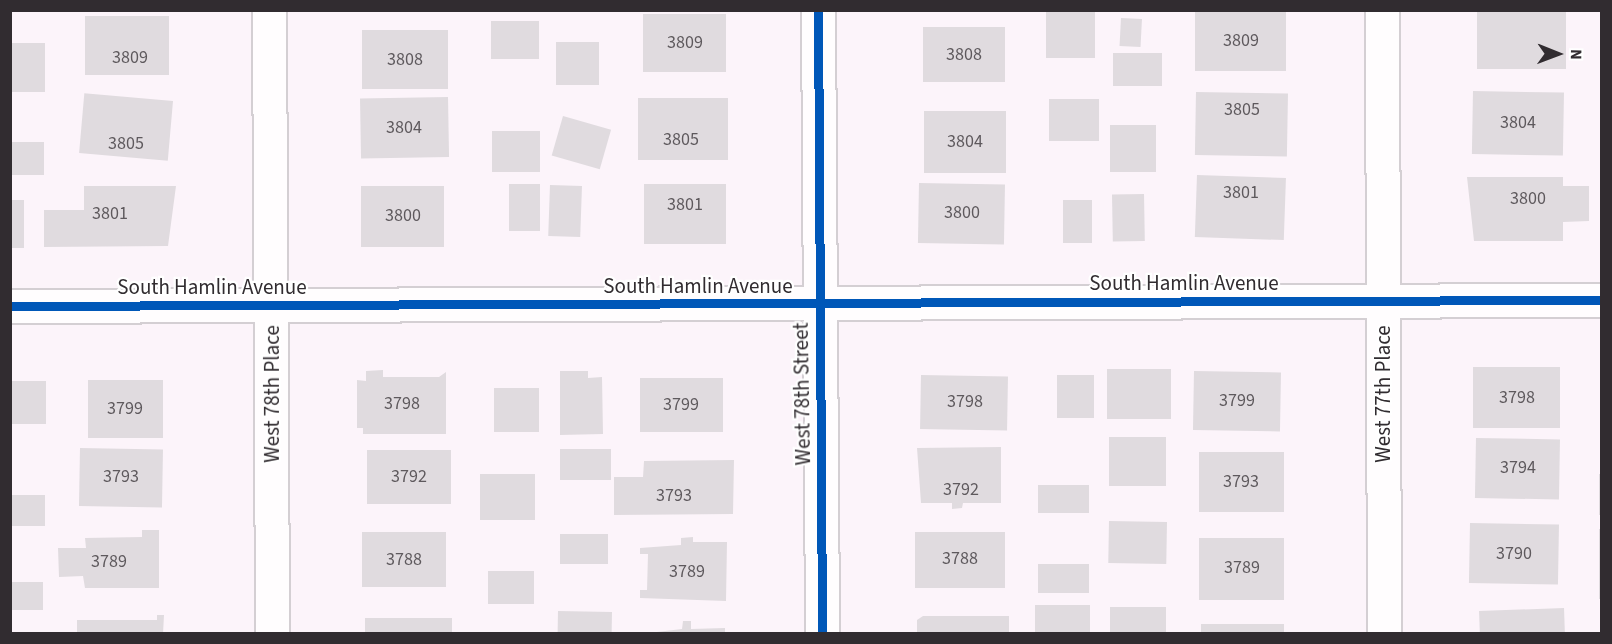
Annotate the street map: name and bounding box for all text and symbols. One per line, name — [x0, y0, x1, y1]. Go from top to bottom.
north arrow — [1528, 24, 1588, 84]
house number: 3809 — [1223, 30, 1259, 52]
house number: 3809 — [667, 32, 703, 54]
house number: 3808 — [946, 44, 982, 66]
house number: 3809 — [112, 47, 148, 69]
house number: 3808 — [387, 49, 423, 71]
text: N — [1565, 49, 1587, 60]
house number: 3805 — [1224, 99, 1260, 121]
house number: 3804 — [1500, 112, 1536, 134]
house number: 3804 — [386, 117, 422, 139]
house number: 3805 — [663, 129, 699, 151]
house number: 3804 — [947, 131, 983, 153]
house number: 3805 — [108, 133, 144, 155]
house number: 3801 — [1223, 182, 1259, 204]
house number: 3800 — [1510, 188, 1546, 210]
house number: 3801 — [667, 194, 703, 216]
house number: 3800 — [944, 202, 980, 224]
house number: 3801 — [92, 203, 128, 225]
house number: 3800 — [385, 205, 421, 227]
street label: South Hamlin Avenue — [1089, 270, 1279, 296]
street label: South Hamlin Avenue — [603, 273, 793, 299]
street label: South Hamlin Avenue — [117, 274, 307, 300]
street label: West 78th Street — [788, 322, 816, 466]
street label: West 78th Place — [259, 325, 285, 463]
street label: West 77th Place — [1370, 325, 1396, 463]
house number: 3798 — [1499, 387, 1535, 409]
house number: 3799 — [1219, 390, 1255, 412]
house number: 3798 — [947, 391, 983, 413]
house number: 3798 — [384, 393, 420, 415]
house number: 3799 — [663, 394, 699, 416]
house number: 3799 — [107, 398, 143, 420]
house number: 3794 — [1500, 457, 1536, 479]
house number: 3793 — [103, 466, 139, 488]
house number: 3792 — [391, 466, 427, 488]
house number: 3793 — [1223, 471, 1259, 493]
house number: 3792 — [943, 479, 979, 501]
house number: 3793 — [656, 485, 692, 507]
house number: 3790 — [1496, 543, 1532, 565]
house number: 3788 — [942, 548, 978, 570]
house number: 3788 — [386, 549, 422, 571]
house number: 3789 — [91, 551, 127, 573]
house number: 3789 — [1224, 557, 1260, 579]
house number: 3789 — [669, 561, 705, 583]

